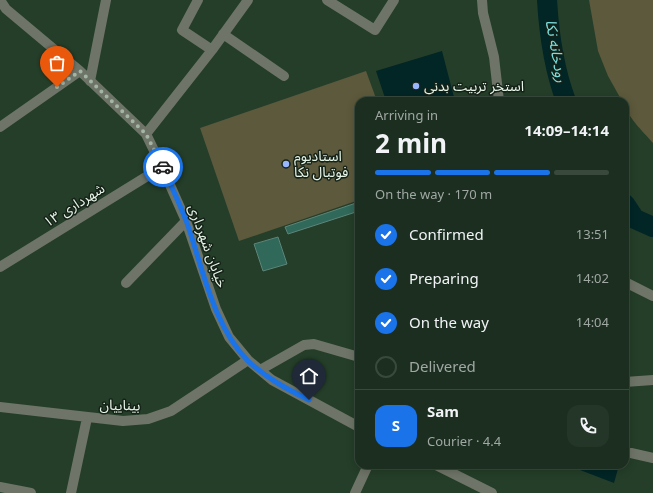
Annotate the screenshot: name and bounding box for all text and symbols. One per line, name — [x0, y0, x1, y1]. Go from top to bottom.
water label: رودخانه نکا — [535, 17, 577, 86]
pin — [40, 46, 74, 87]
icon: bag — [46, 52, 68, 74]
place label: استخر تربیت بدنی — [424, 72, 524, 101]
marker: استخر تربیت بدنی — [411, 81, 421, 91]
text: Arriving in — [375, 102, 438, 130]
text: 14:09–14:14 — [524, 115, 609, 147]
text: 2 min — [375, 117, 447, 172]
place label: استادیوم فوتبال نکا — [294, 142, 348, 187]
courier — [143, 147, 183, 187]
icon: car — [152, 156, 174, 178]
marker: استادیوم فوتبال نکا — [281, 159, 291, 169]
street label: شهرداری ۱۳ — [37, 175, 111, 236]
text: On the way · 170 m — [375, 181, 492, 209]
street label: خیابان شهرداری — [179, 200, 236, 292]
text: Confirmed — [409, 219, 484, 251]
text: 13:51 — [576, 221, 609, 249]
icon: check — [375, 224, 397, 246]
text: Preparing — [409, 263, 479, 295]
text: 14:02 — [576, 265, 609, 293]
icon: check — [375, 268, 397, 290]
text: On the way — [409, 307, 489, 339]
text: 14:04 — [576, 309, 609, 337]
icon: check — [375, 312, 397, 334]
text: Delivered — [409, 351, 476, 383]
pin — [292, 359, 326, 400]
icon: home — [298, 365, 320, 387]
street label: بیناییان — [99, 391, 141, 420]
text: Sam — [427, 396, 459, 428]
button: phone — [567, 405, 609, 447]
text: S — [392, 410, 400, 442]
text: Courier · 4.4 — [427, 428, 501, 456]

